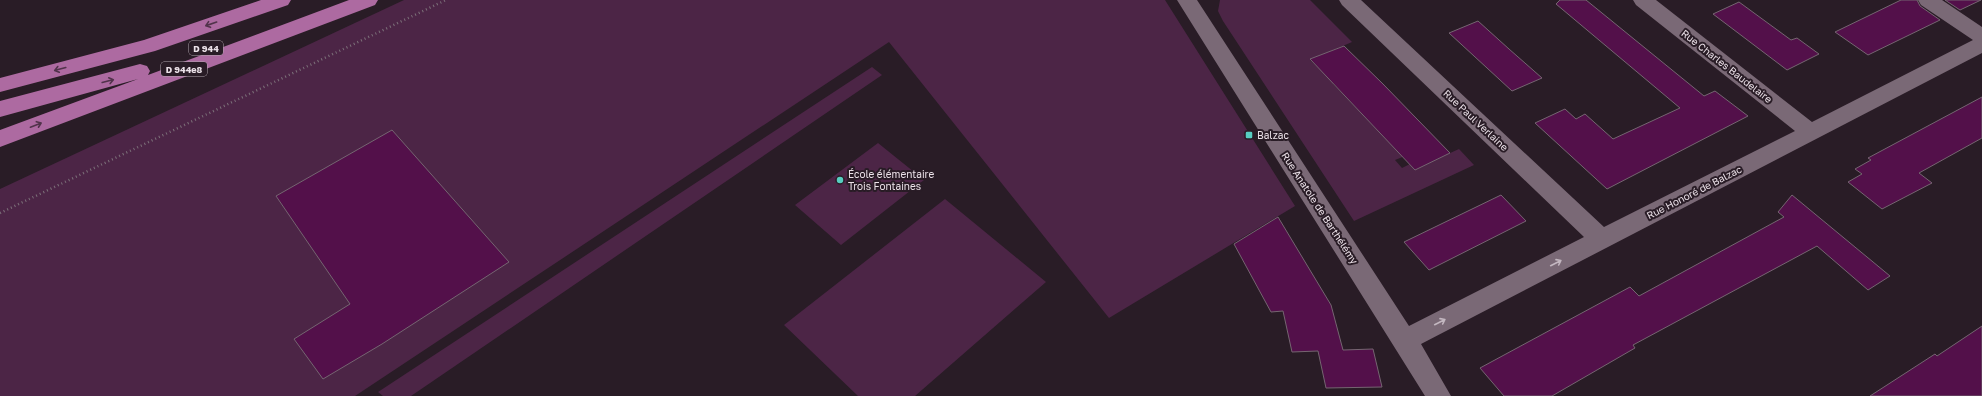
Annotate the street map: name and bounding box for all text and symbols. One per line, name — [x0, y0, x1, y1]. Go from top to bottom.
one-way arrow — [205, 21, 217, 29]
street label: Rue Charles Baudelaire — [1679, 27, 1775, 105]
road number: D 944 — [189, 41, 223, 55]
road number: D 944e8 — [161, 62, 207, 76]
one-way arrow — [53, 66, 66, 74]
one-way arrow — [101, 76, 114, 84]
street label: Rue Paul Verlaine — [1441, 87, 1511, 153]
one-way arrow — [30, 120, 42, 128]
place label: Balzac — [1257, 129, 1289, 141]
marker: Balzac — [1244, 130, 1254, 140]
street label: Rue Anatole de Barthélémy — [1279, 150, 1361, 266]
street label: Rue Honoré de Balzac — [1644, 163, 1744, 221]
place label: École élémentaire Trois Fontaines — [848, 168, 934, 192]
marker: École élémentaire Trois Fontaines — [835, 175, 845, 185]
one-way arrow — [1549, 259, 1561, 266]
one-way arrow — [1434, 318, 1446, 326]

